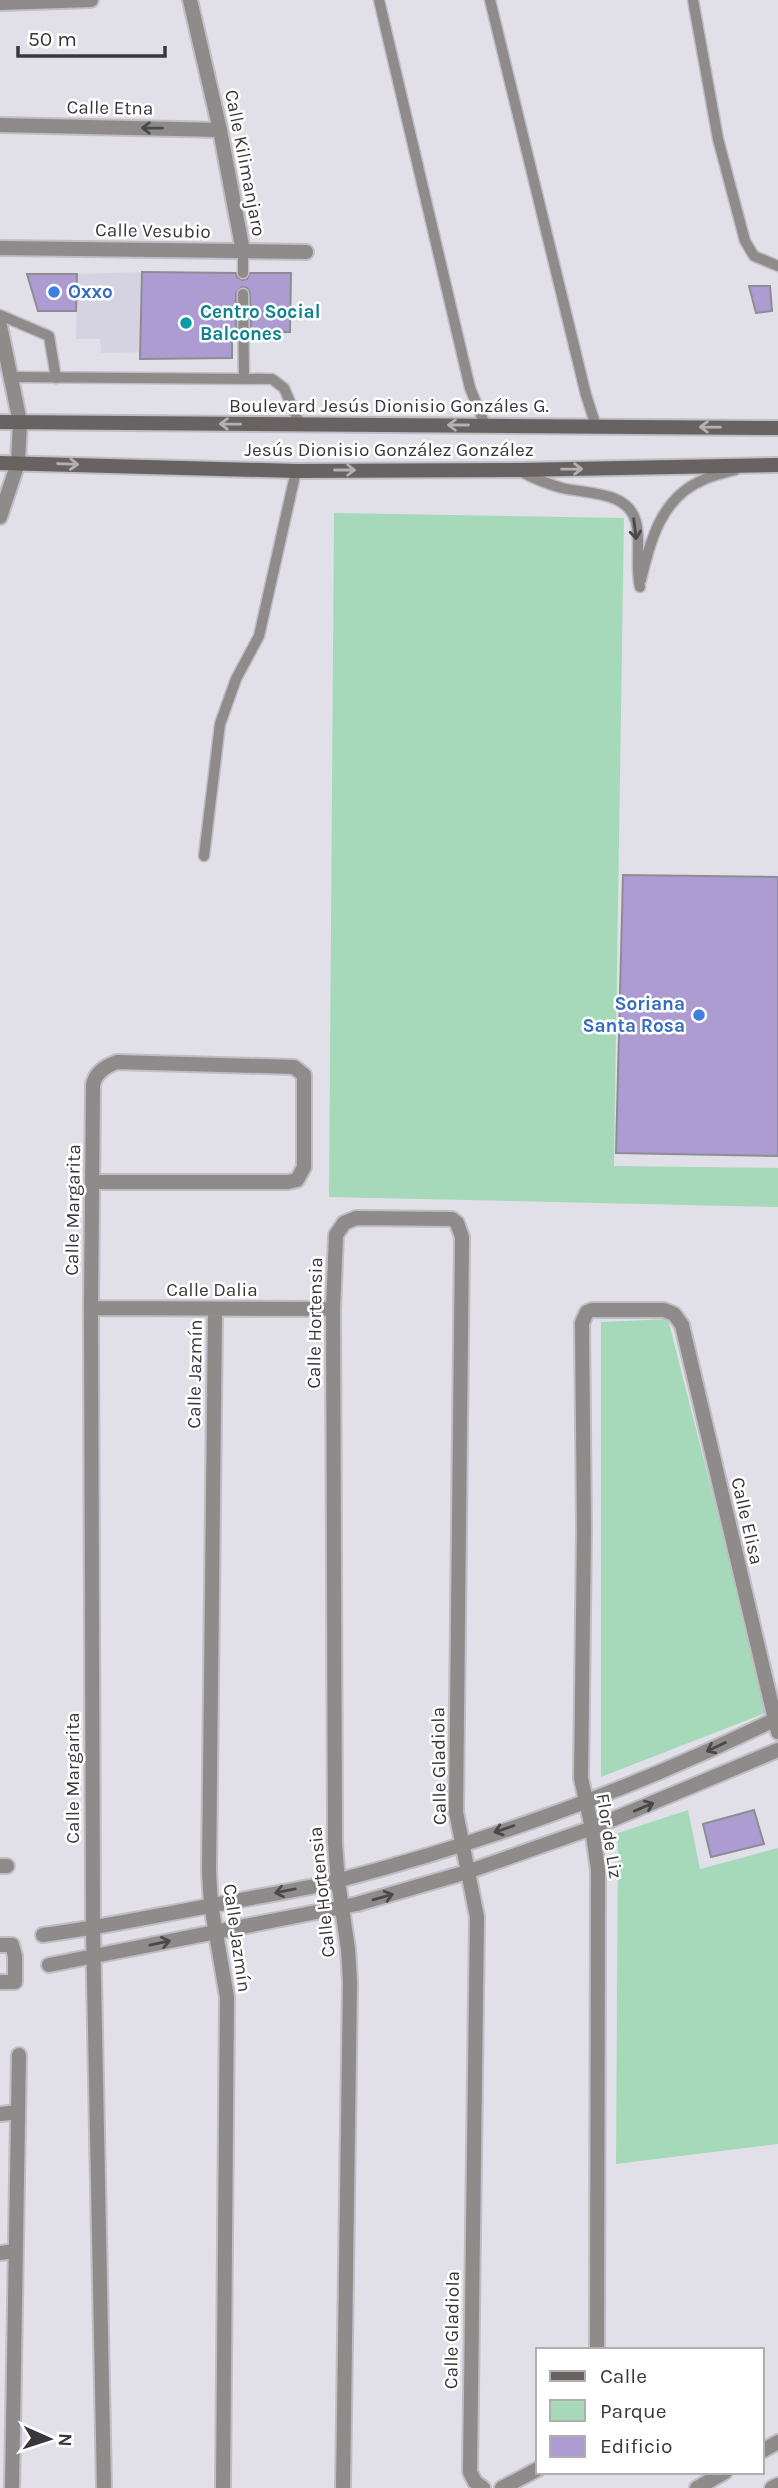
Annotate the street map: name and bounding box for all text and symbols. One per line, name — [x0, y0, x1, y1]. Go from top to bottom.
scale bar — [18, 14, 164, 58]
text: 50 m — [28, 27, 77, 51]
street label: Calle Kilimanjaro — [220, 88, 270, 238]
street label: Calle Etna — [66, 96, 154, 120]
one-way arrow — [141, 122, 164, 135]
street label: Calle Vesubio — [95, 219, 211, 243]
place label: Oxxo — [68, 281, 113, 303]
marker: Oxxo — [46, 284, 62, 300]
place label: Centro Social Balcones — [200, 301, 321, 345]
marker: Centro Social Balcones — [178, 315, 194, 331]
street label: Boulevard Jesús Dionisio Gonzáles G. — [229, 395, 549, 417]
one-way arrow — [219, 417, 242, 431]
one-way arrow — [447, 418, 470, 432]
one-way arrow — [699, 420, 722, 434]
street label: Jesús Dionisio González González — [244, 439, 534, 461]
one-way arrow — [56, 458, 79, 471]
one-way arrow — [560, 462, 583, 475]
one-way arrow — [333, 463, 356, 477]
one-way arrow — [629, 517, 642, 540]
place label: Soriana Santa Rosa — [582, 993, 685, 1037]
marker: Soriana Santa Rosa — [691, 1007, 707, 1023]
street label: Calle Margarita — [61, 1144, 85, 1276]
street label: Calle Hortensia — [303, 1257, 327, 1389]
street label: Calle Dalia — [166, 1279, 258, 1301]
street label: Calle Jazmín — [183, 1319, 207, 1429]
street label: Calle Elisa — [726, 1475, 768, 1567]
street label: Calle Gladiola — [427, 1707, 451, 1825]
street label: Calle Margarita — [62, 1712, 84, 1844]
one-way arrow — [706, 1741, 727, 1754]
street label: Flor de Liz — [591, 1792, 627, 1880]
one-way arrow — [632, 1799, 654, 1812]
one-way arrow — [493, 1823, 515, 1836]
street label: Calle Hortensia — [304, 1825, 340, 1959]
street label: Calle Jazmín — [219, 1882, 255, 1994]
one-way arrow — [274, 1885, 297, 1898]
one-way arrow — [371, 1889, 393, 1902]
one-way arrow — [148, 1936, 171, 1950]
street label: Calle Gladiola — [440, 2271, 464, 2389]
legend — [536, 2348, 764, 2474]
text: Calle — [600, 2364, 647, 2388]
text: Parque — [600, 2399, 667, 2423]
north arrow — [14, 2404, 84, 2474]
text: N — [54, 2432, 76, 2447]
text: Edificio — [600, 2434, 673, 2458]

